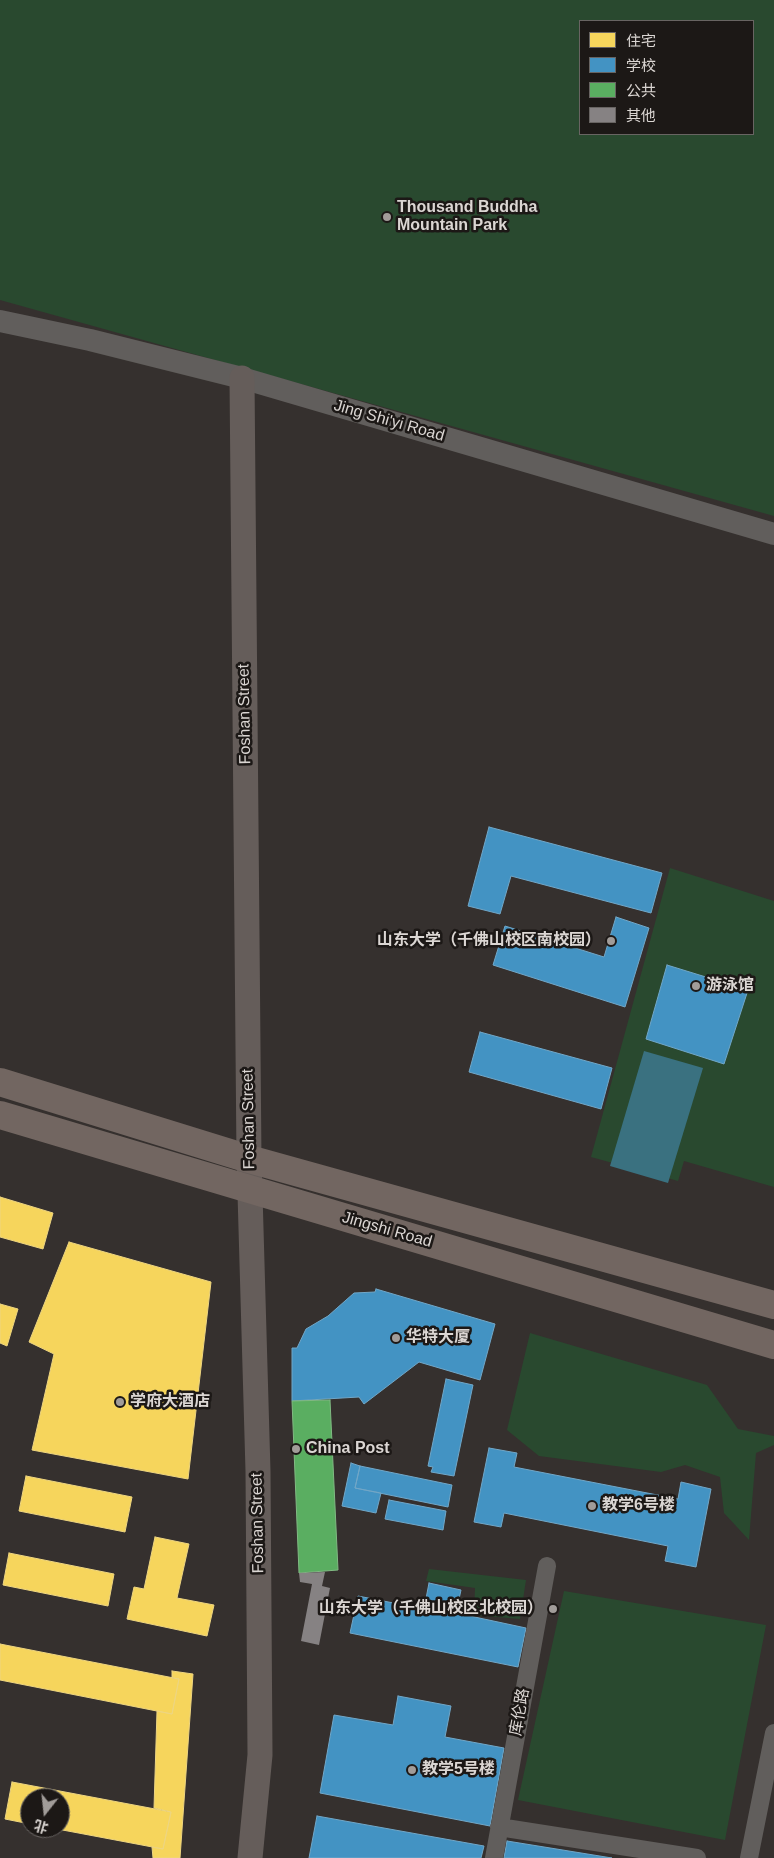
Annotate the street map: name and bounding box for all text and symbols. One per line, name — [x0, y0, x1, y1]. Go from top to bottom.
legend — [579, 20, 754, 135]
text: 住宅 — [626, 32, 656, 49]
text: 学校 — [626, 57, 656, 74]
text: 公共 — [626, 82, 656, 99]
text: 其他 — [626, 107, 656, 124]
place label: Thousand Buddha Mountain Park — [397, 198, 537, 236]
marker: Thousand Buddha Mountain Park — [381, 211, 393, 223]
street label: Jing Shi'yi Road — [331, 396, 447, 446]
street label: Foshan Street — [235, 664, 255, 764]
place label: 山东大学（千佛山校区南校园） — [377, 931, 601, 951]
marker: 山东大学（千佛山校区南校园） — [605, 935, 617, 947]
place label: 游泳馆 — [706, 976, 754, 996]
marker: 游泳馆 — [690, 980, 702, 992]
street label: Foshan Street — [239, 1069, 259, 1169]
street label: Jingshi Road — [340, 1208, 434, 1252]
place label: 华特大厦 — [406, 1328, 470, 1348]
marker: 华特大厦 — [390, 1332, 402, 1344]
place label: 学府大酒店 — [130, 1392, 210, 1412]
marker: 学府大酒店 — [114, 1396, 126, 1408]
place label: China Post — [306, 1439, 390, 1459]
marker: China Post — [290, 1443, 302, 1455]
street label: Foshan Street — [248, 1473, 268, 1573]
place label: 教学6号楼 — [602, 1496, 675, 1516]
marker: 教学6号楼 — [586, 1500, 598, 1512]
place label: 山东大学（千佛山校区北校园） — [319, 1599, 543, 1619]
marker: 山东大学（千佛山校区北校园） — [547, 1603, 559, 1615]
street label: 库伦路 — [506, 1687, 534, 1737]
place label: 教学5号楼 — [422, 1760, 495, 1780]
marker: 教学5号楼 — [406, 1764, 418, 1776]
north arrow — [20, 1788, 70, 1838]
text: 北 — [32, 1817, 50, 1836]

